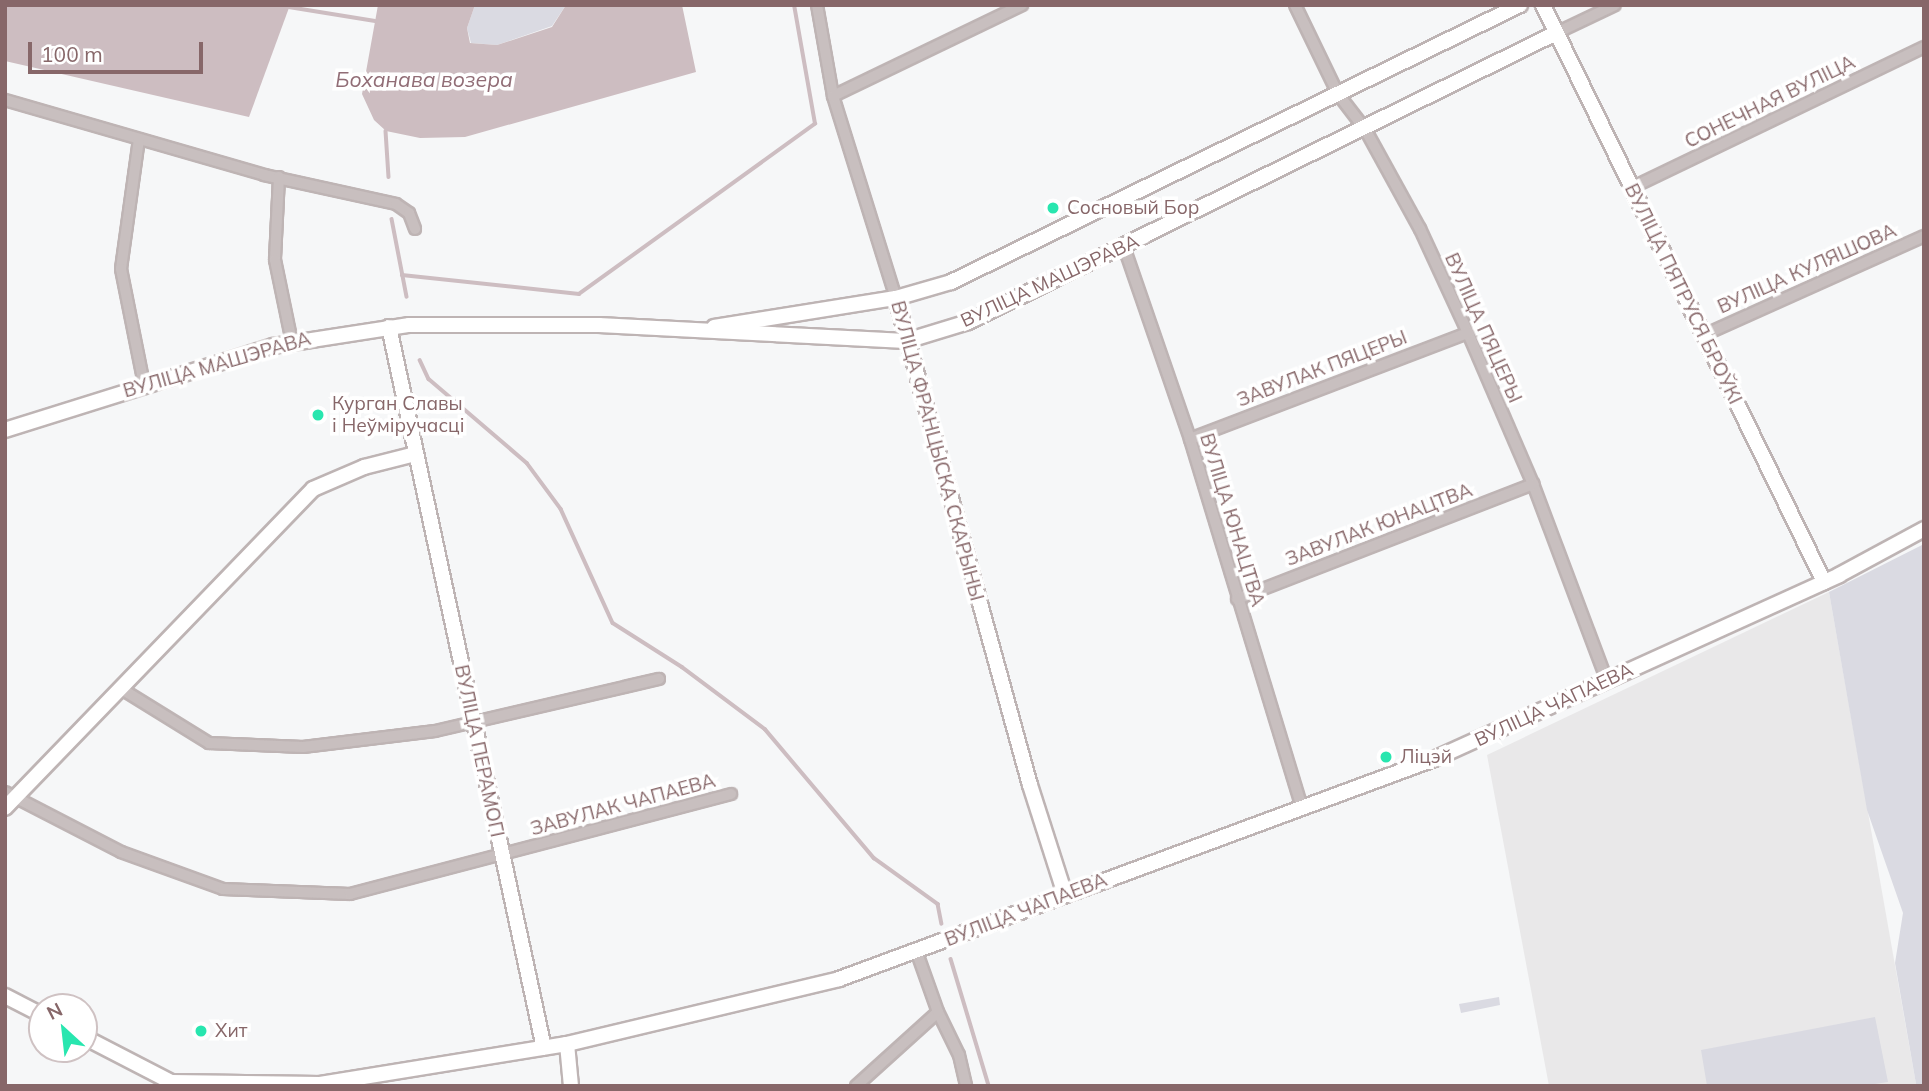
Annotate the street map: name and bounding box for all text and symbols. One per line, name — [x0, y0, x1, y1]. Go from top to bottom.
scale bar — [32, 28, 206, 72]
text: 100 m — [41, 41, 103, 67]
street label: СОНЕЧНАЯ ВУЛІЦА — [1681, 51, 1859, 153]
water label: Боханава возера — [335, 66, 513, 92]
street label: ВУЛІЦА ПЯТРУСЯ БРОЎКІ — [1620, 180, 1746, 408]
place label: Сосновый Бор — [1067, 197, 1199, 219]
marker: Сосновый Бор — [1045, 200, 1061, 216]
street label: ВУЛІЦА КУЛЯШОВА — [1714, 219, 1900, 319]
street label: ВУЛІЦА МАШЭРАВА — [957, 230, 1143, 332]
street label: ВУЛІЦА ПЯЦЕРЫ — [1440, 250, 1526, 406]
street label: ВУЛІЦА ФРАНЦЫСКА СКАРЫНЫ — [886, 299, 988, 603]
street label: ЗАВУЛАК ПЯЦЕРЫ — [1234, 326, 1410, 412]
street label: ВУЛІЦА МАШЭРАВА — [121, 327, 313, 403]
place label: Курган Славы і Неўміручасці — [332, 393, 464, 437]
marker: Курган Славы і Неўміручасці — [310, 407, 326, 423]
street label: ВУЛІЦА ЮНАЦТВА — [1195, 431, 1269, 609]
street label: ЗАВУЛАК ЮНАЦТВА — [1282, 479, 1476, 571]
street label: ВУЛІЦА ЧАПАЕВА — [1471, 658, 1637, 752]
street label: ВУЛІЦА ПЕРАМОГІ — [450, 663, 508, 839]
place label: Ліцэй — [1400, 746, 1452, 768]
marker: Ліцэй — [1378, 749, 1394, 765]
street label: ЗАВУЛАК ЧАПАЕВА — [528, 769, 718, 841]
street label: ВУЛІЦА ЧАПАЕВА — [942, 869, 1110, 951]
north arrow — [28, 993, 98, 1063]
text: N — [43, 997, 66, 1025]
place label: Хит — [215, 1020, 247, 1042]
marker: Хит — [193, 1023, 209, 1039]

